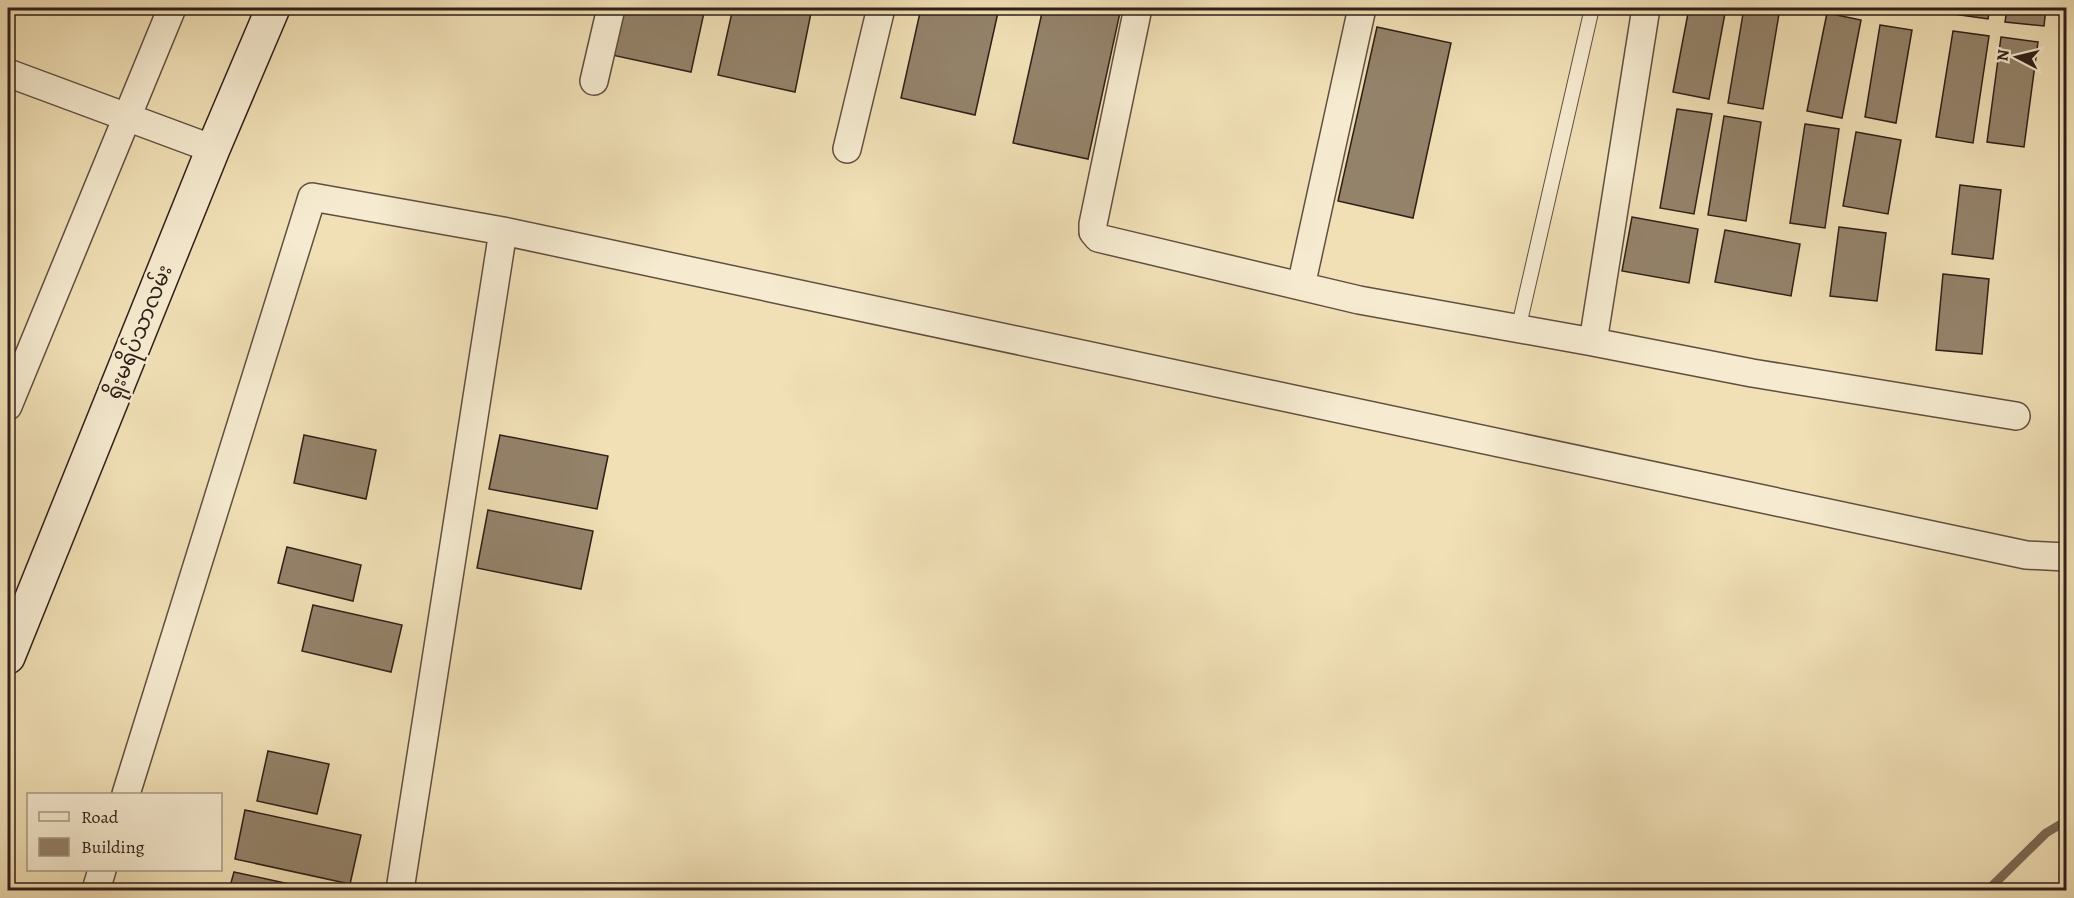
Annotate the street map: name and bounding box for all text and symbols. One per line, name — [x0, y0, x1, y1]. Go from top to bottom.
north arrow — [1987, 27, 2047, 87]
text: N — [1991, 48, 2015, 62]
street label: ရိုးမရိပ်သာလမ်း — [97, 260, 181, 405]
legend — [27, 793, 222, 871]
text: Road — [81, 805, 119, 829]
text: Building — [81, 835, 145, 859]

